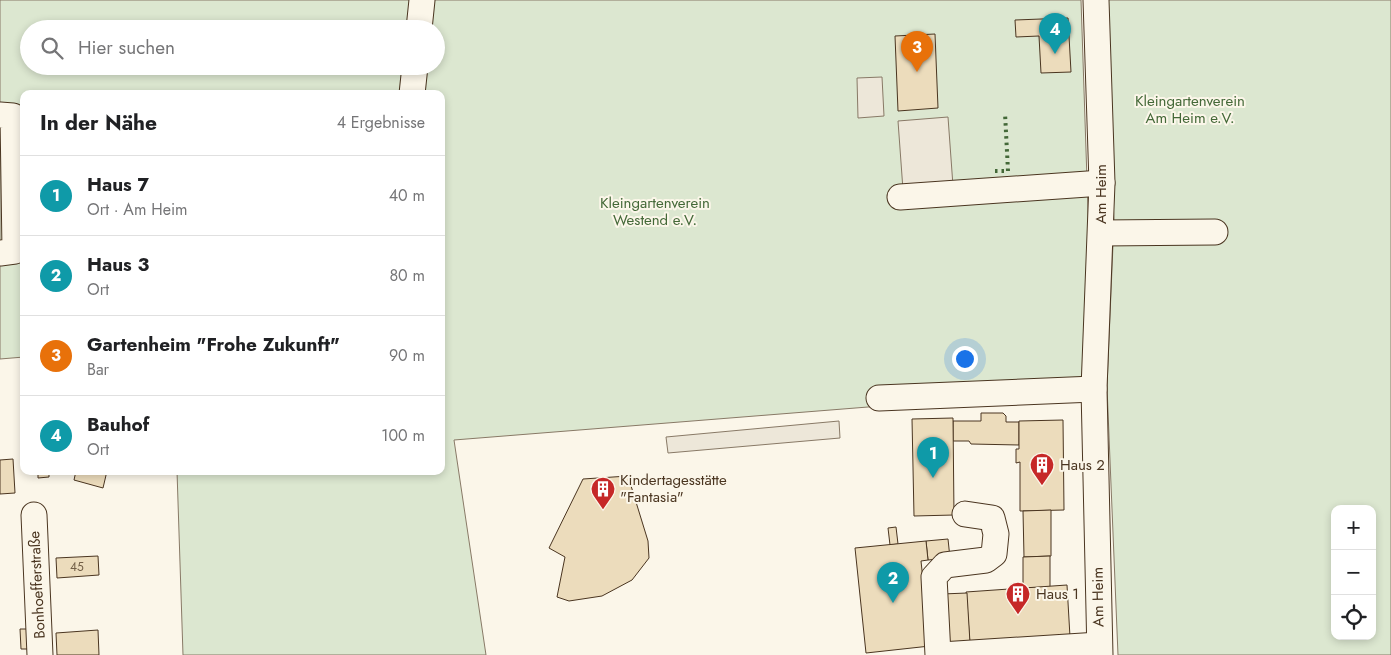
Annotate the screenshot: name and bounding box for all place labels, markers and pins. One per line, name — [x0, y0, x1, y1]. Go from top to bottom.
pin: 4 — [1039, 13, 1071, 54]
pin: 3 — [901, 31, 933, 72]
pin: 1 — [917, 437, 949, 478]
building icon: Haus 2 — [1029, 452, 1055, 486]
place label: Haus 2 — [1060, 454, 1105, 476]
place label: Kindertagesstätte "Fantasia" — [620, 469, 727, 508]
building icon: Kindertagesstätte "Fantasia" — [590, 476, 616, 510]
pin: 2 — [877, 562, 909, 603]
building icon: Haus 1 — [1005, 581, 1031, 615]
place label: Haus 1 — [1036, 583, 1079, 605]

